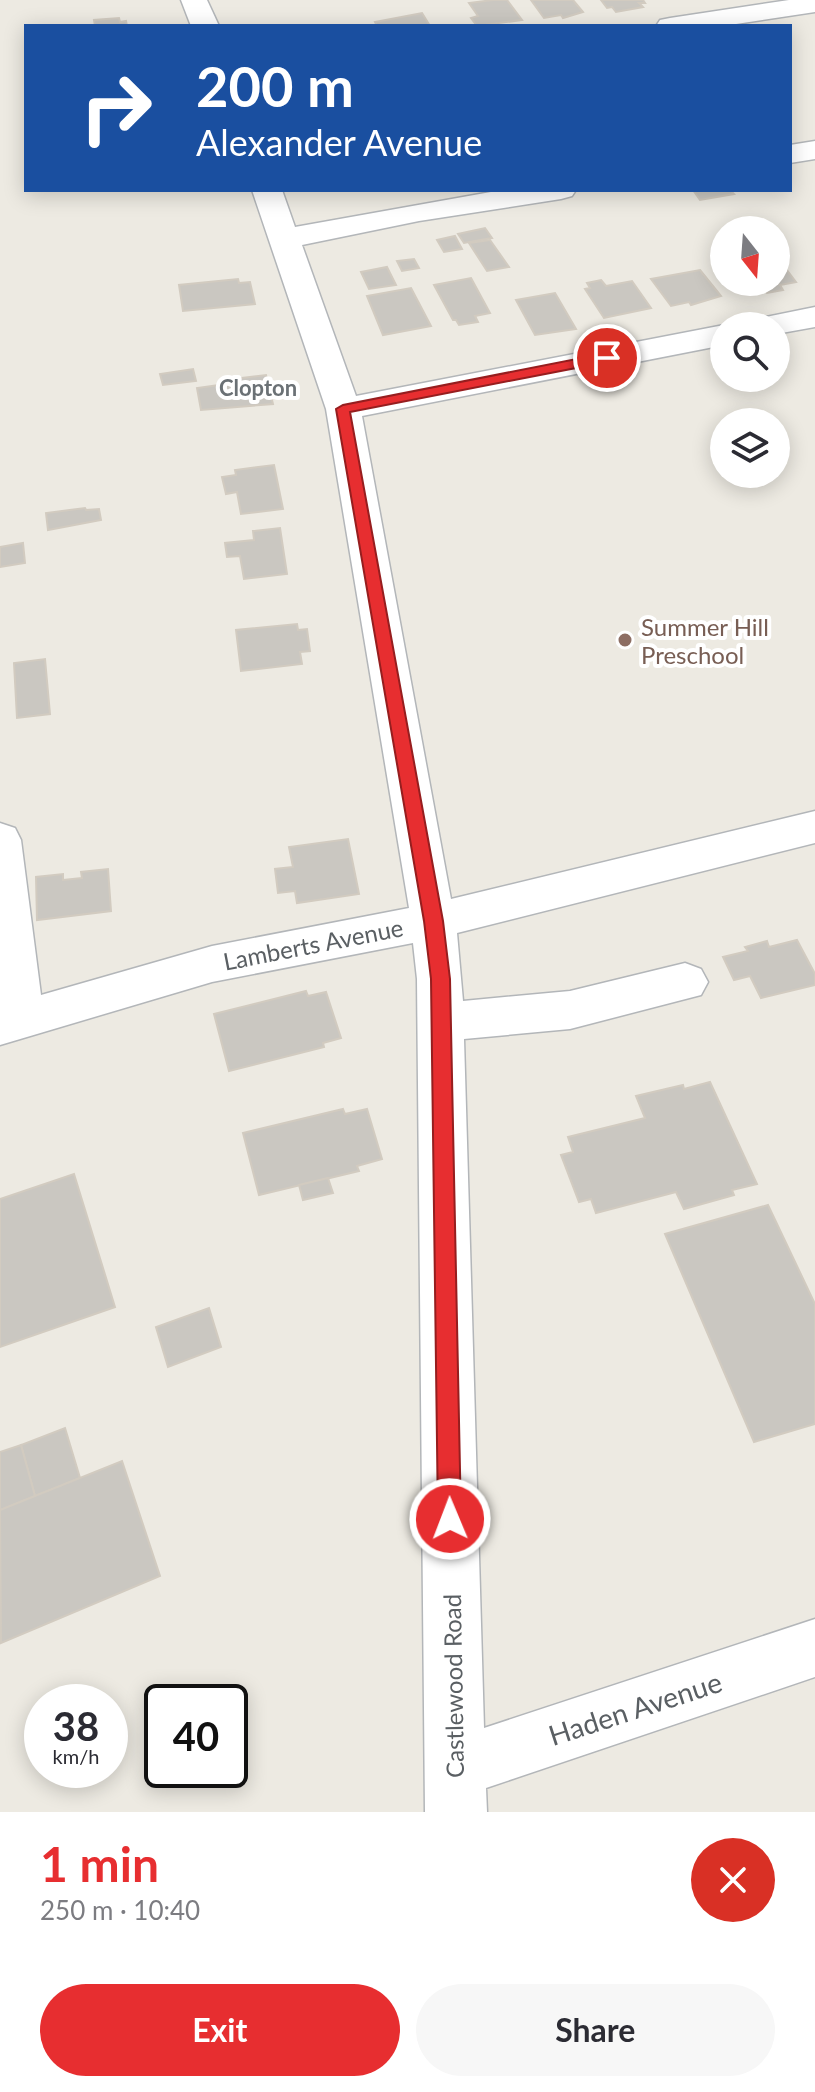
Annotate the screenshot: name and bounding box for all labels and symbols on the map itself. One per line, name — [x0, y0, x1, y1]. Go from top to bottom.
north arrow — [710, 216, 790, 296]
pin — [573, 324, 641, 392]
district label: Clopton — [219, 374, 297, 401]
place label: Summer Hill Preschool — [641, 612, 769, 669]
marker: Summer Hill Preschool — [616, 631, 634, 649]
street label: Lamberts Avenue — [221, 912, 405, 976]
position arrow — [408, 1477, 492, 1561]
street label: Castlewood Road — [437, 1594, 469, 1778]
street label: Haden Avenue — [544, 1664, 726, 1752]
speed limit sign: 40 — [144, 1684, 248, 1788]

